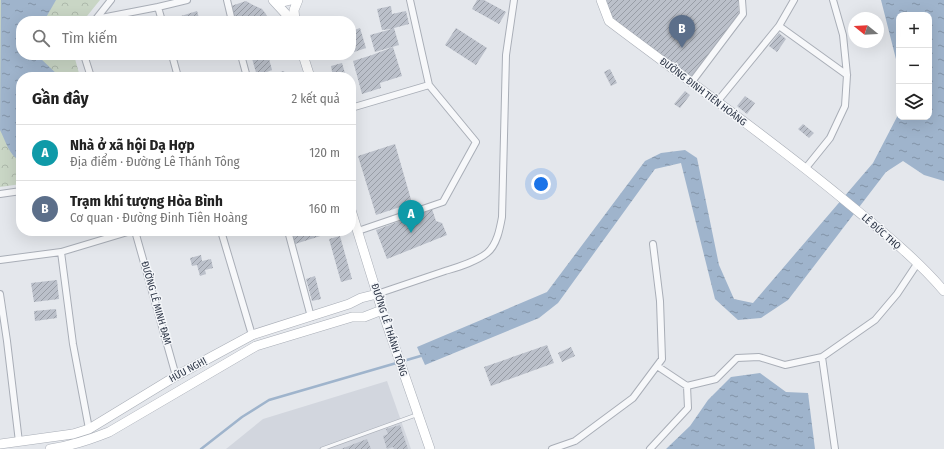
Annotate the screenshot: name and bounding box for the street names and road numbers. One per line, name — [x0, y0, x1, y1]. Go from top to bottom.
street label: ĐƯỜNG ĐINH TIÊN HOÀNG — [657, 54, 750, 129]
street label: LÊ ĐỨC THỌ — [859, 210, 904, 252]
street label: ĐƯỜNG LÊ MINH ĐẠM — [138, 259, 176, 346]
street label: ĐƯỜNG LÊ THÁNH TÔNG — [368, 281, 412, 378]
street label: HỮU NGHỊ — [167, 354, 209, 385]

